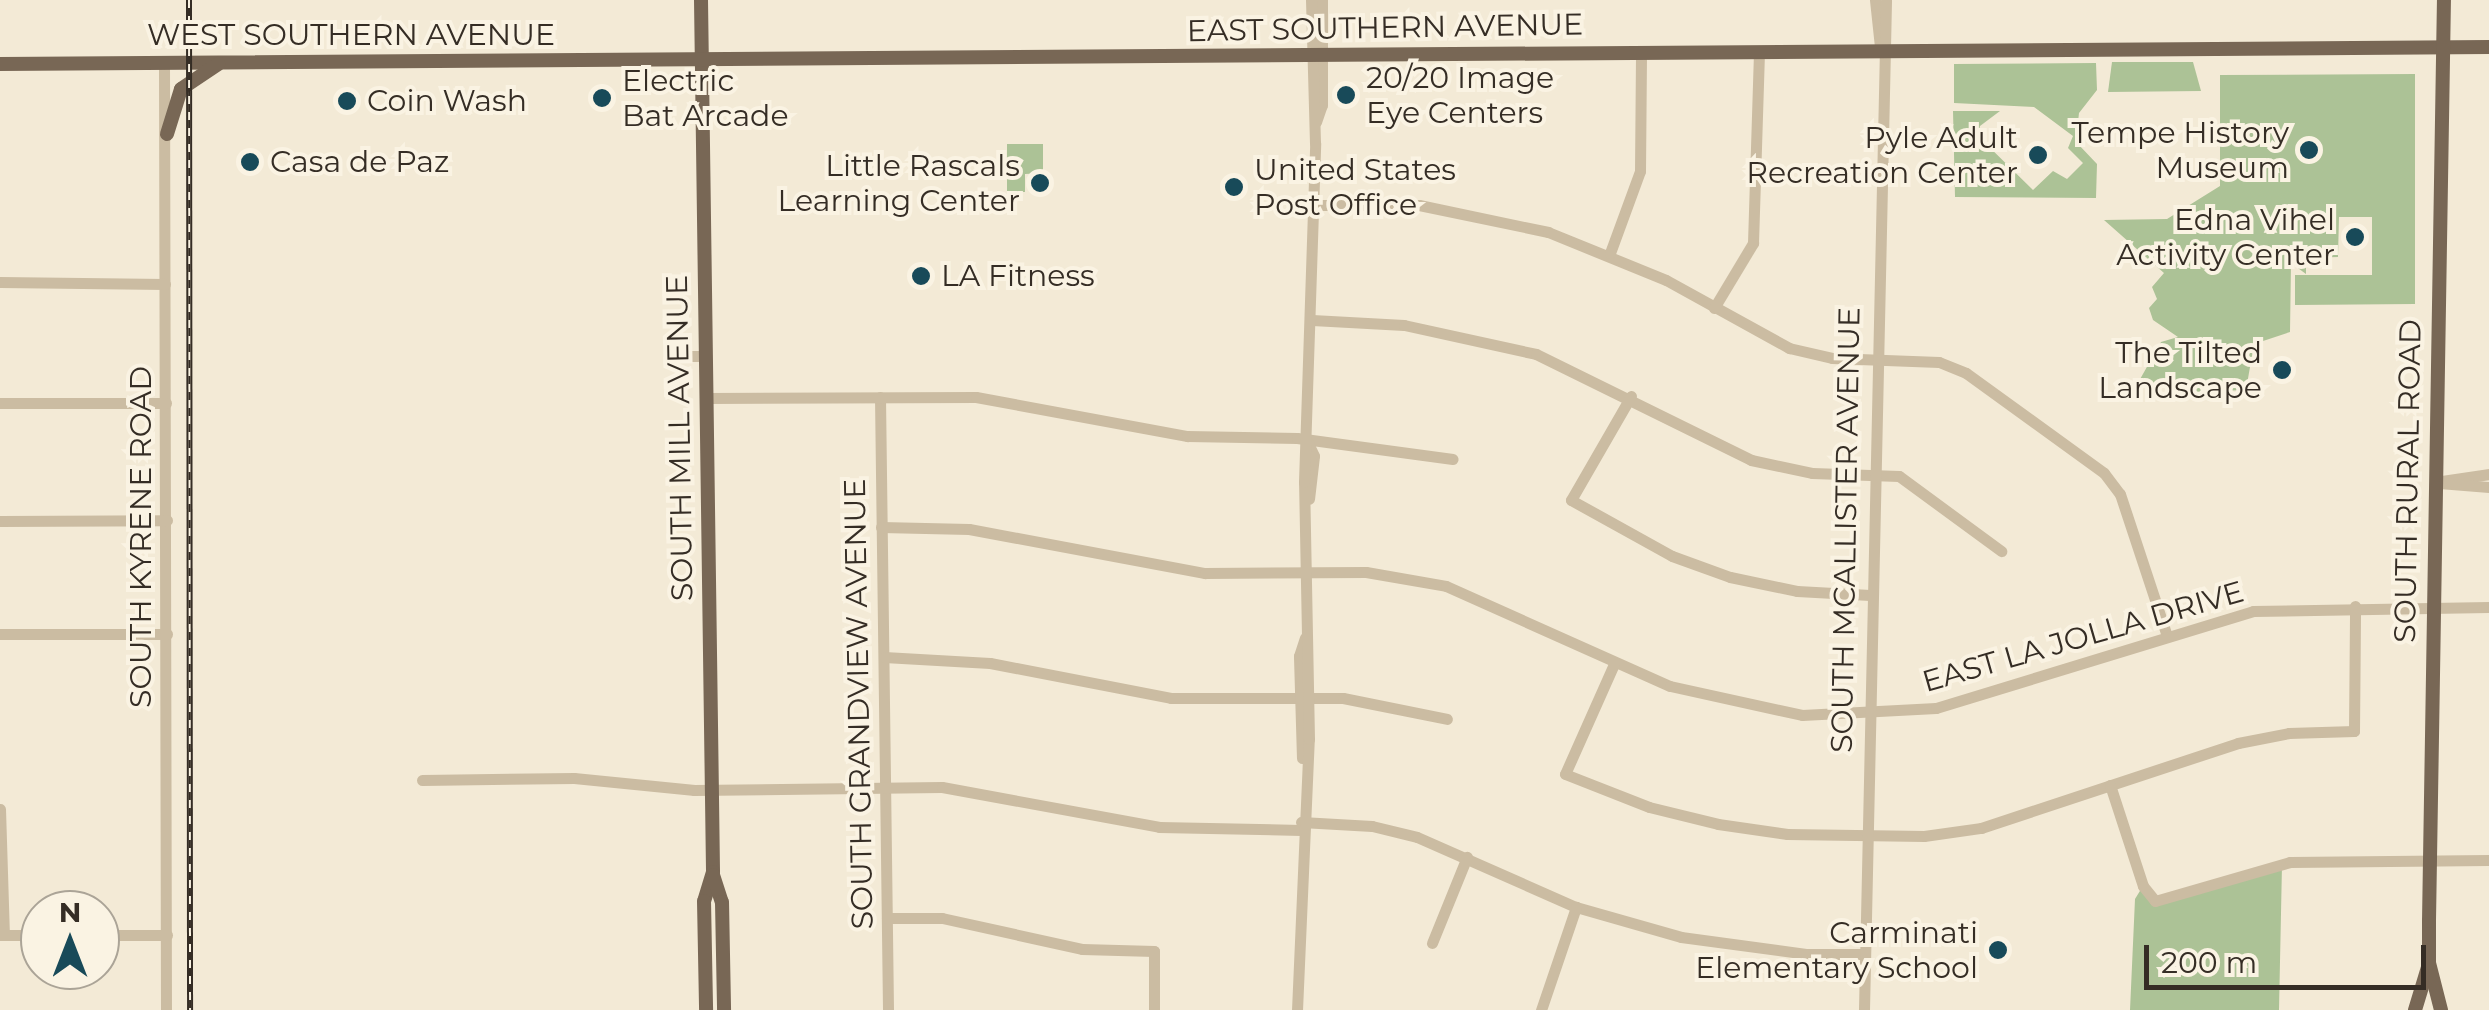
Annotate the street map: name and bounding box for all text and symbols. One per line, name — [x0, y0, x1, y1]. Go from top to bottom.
street label: EAST SOUTHERN AVENUE — [1186, 7, 1584, 49]
street label: WEST SOUTHERN AVENUE — [147, 17, 555, 53]
place label: 20/20 Image Eye Centers — [1366, 60, 1554, 130]
place label: Electric Bat Arcade — [622, 63, 789, 134]
place label: Coin Wash — [367, 83, 527, 119]
marker: 20/20 Image Eye Centers — [1335, 84, 1357, 106]
marker: Electric Bat Arcade — [591, 87, 613, 109]
marker: Coin Wash — [336, 90, 358, 112]
place label: Tempe History Museum — [2072, 115, 2289, 186]
place label: Pyle Adult Recreation Center — [1746, 120, 2018, 190]
marker: Tempe History Museum — [2298, 139, 2320, 161]
place label: Casa de Paz — [270, 144, 449, 180]
marker: Pyle Adult Recreation Center — [2027, 144, 2049, 166]
place label: Little Rascals Learning Center — [778, 148, 1020, 218]
marker: Casa de Paz — [239, 151, 261, 173]
place label: United States Post Office — [1254, 152, 1456, 222]
marker: Little Rascals Learning Center — [1029, 172, 1051, 194]
marker: United States Post Office — [1223, 176, 1245, 198]
place label: Edna Vihel Activity Center — [2116, 202, 2335, 272]
marker: Edna Vihel Activity Center — [2344, 226, 2366, 248]
place label: LA Fitness — [941, 258, 1095, 294]
marker: LA Fitness — [910, 265, 932, 287]
street label: SOUTH MILL AVENUE — [659, 274, 701, 602]
street label: SOUTH MCALLISTER AVENUE — [1824, 307, 1868, 753]
street label: SOUTH RURAL ROAD — [2387, 319, 2429, 643]
place label: The Tilted Landscape — [2098, 335, 2262, 406]
marker: The Tilted Landscape — [2271, 359, 2293, 381]
street label: SOUTH KYRENE ROAD — [123, 366, 159, 708]
street label: SOUTH GRANDVIEW AVENUE — [837, 478, 881, 930]
street label: EAST LA JOLLA DRIVE — [1918, 574, 2248, 700]
north arrow — [20, 890, 120, 990]
text: N — [59, 895, 81, 929]
place label: Carminati Elementary School — [1695, 915, 1978, 986]
scale bar — [2149, 925, 2432, 987]
marker: Carminati Elementary School — [1987, 939, 2009, 961]
text: 200 m — [2161, 944, 2257, 981]

